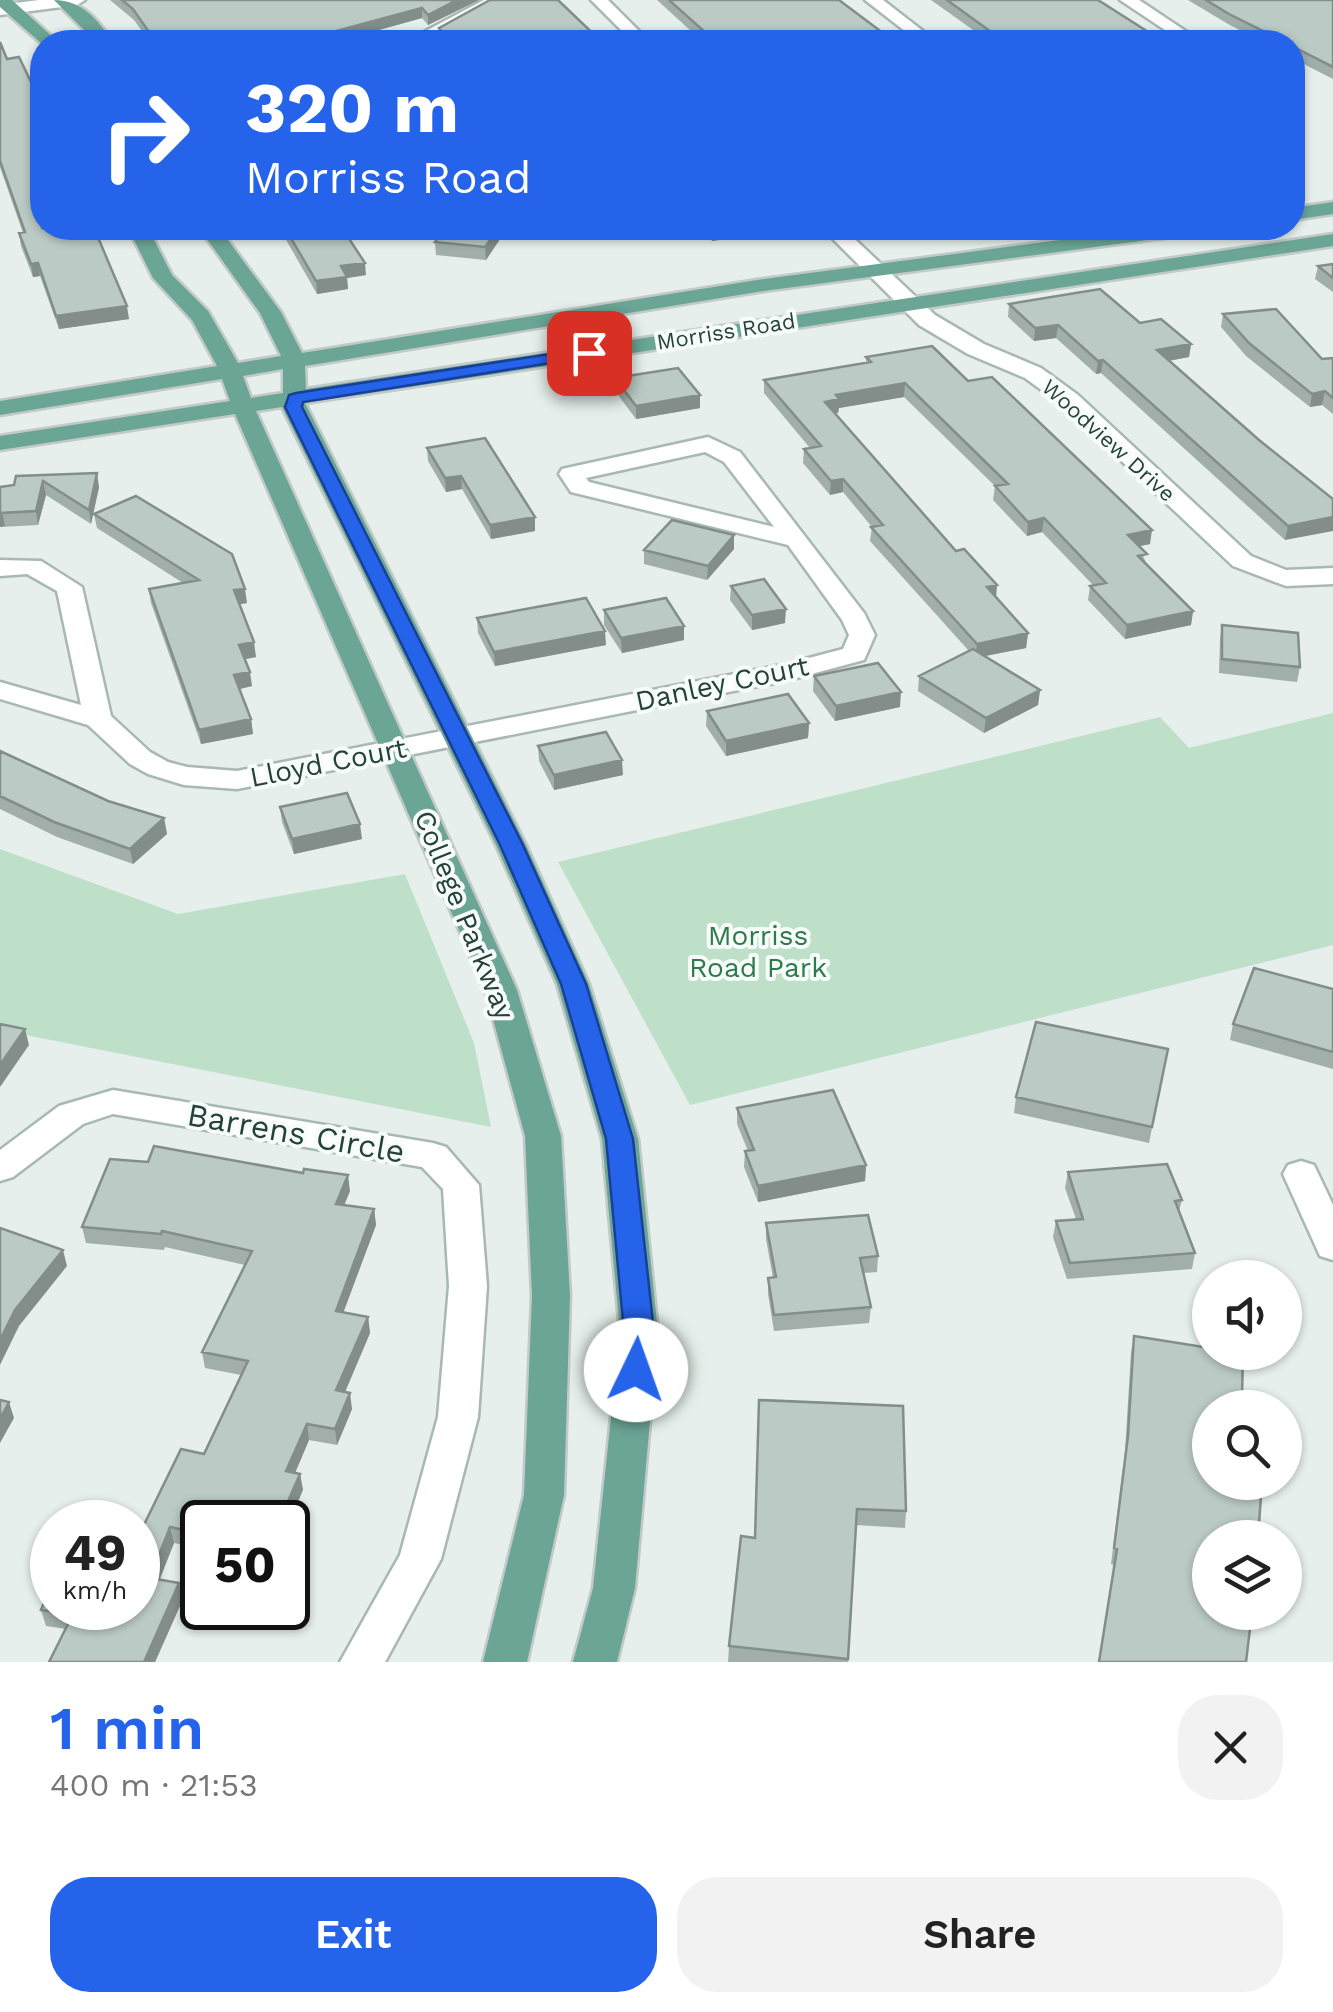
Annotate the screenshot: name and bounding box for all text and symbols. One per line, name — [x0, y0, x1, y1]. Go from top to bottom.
text: 320 m — [245, 67, 459, 149]
icon: right — [80, 70, 210, 200]
text: Morriss Road — [245, 151, 531, 204]
street label: Morriss Road — [655, 308, 797, 355]
pin — [547, 311, 632, 396]
icon: arrive — [562, 326, 617, 381]
street label: Woodview Drive — [1037, 374, 1180, 507]
street label: Danley Court — [632, 649, 812, 718]
street label: Lloyd Court — [247, 731, 409, 794]
street label: College Parkway — [408, 806, 522, 1025]
park label: Morriss Road Park — [689, 919, 827, 984]
street label: Barrens Circle — [184, 1095, 408, 1171]
map controls — [1192, 1260, 1302, 1630]
button: sound — [1192, 1260, 1302, 1370]
position arrow — [584, 1318, 688, 1422]
button: search — [1192, 1390, 1302, 1500]
speed limit sign: 50 — [180, 1500, 310, 1630]
button: layers — [1192, 1520, 1302, 1630]
text: 49 — [63, 1523, 127, 1582]
text: km/h — [63, 1576, 127, 1605]
text: 1 min — [50, 1693, 204, 1764]
button: close — [1178, 1695, 1283, 1800]
text: 400 m · 21:53 — [50, 1766, 258, 1804]
button: Exit — [50, 1877, 657, 1992]
button: Share — [677, 1877, 1283, 1992]

